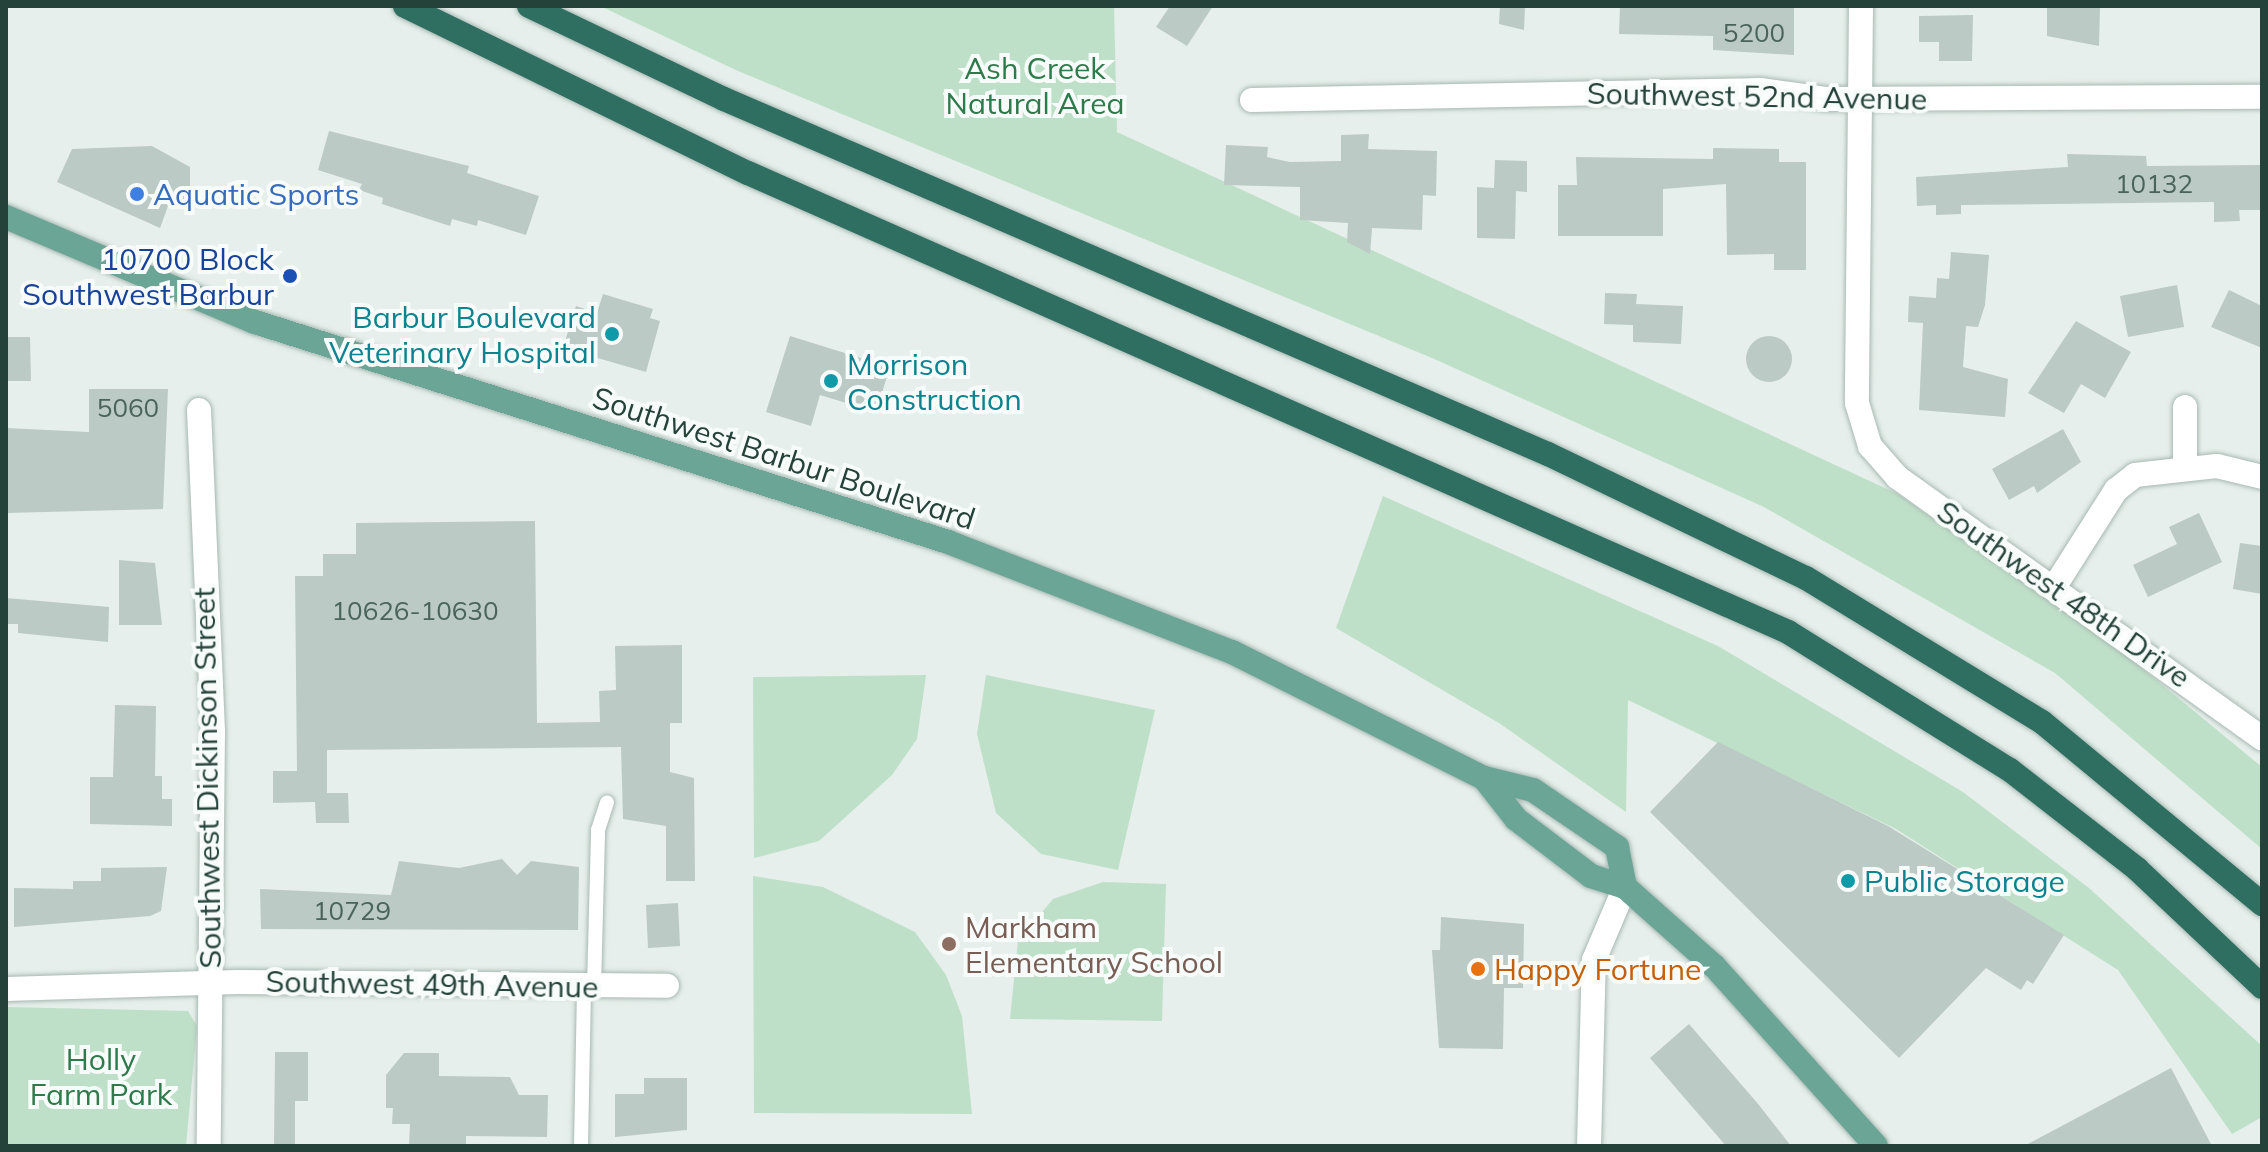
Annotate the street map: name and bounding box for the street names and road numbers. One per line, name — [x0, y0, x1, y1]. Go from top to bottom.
street label: Southwest 52nd Avenue — [1587, 75, 1927, 117]
street label: Southwest Barbur Boulevard — [588, 379, 980, 537]
street label: Southwest 48th Drive — [1931, 493, 2197, 695]
street label: Southwest Dickinson Street — [186, 587, 228, 969]
street label: Southwest 49th Avenue — [265, 963, 599, 1005]

